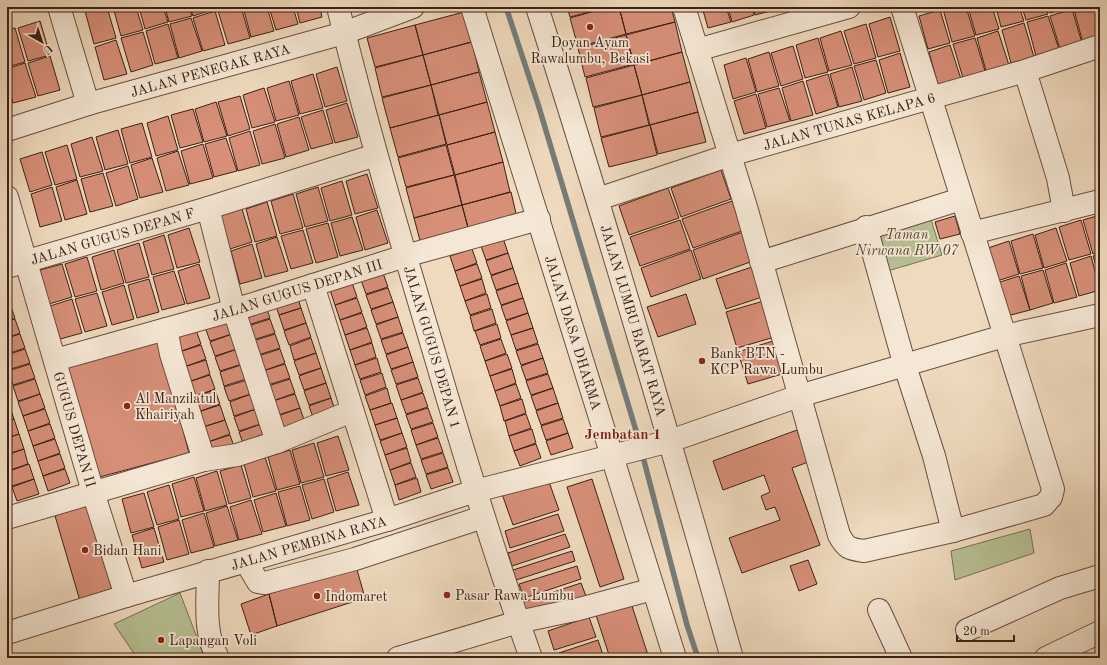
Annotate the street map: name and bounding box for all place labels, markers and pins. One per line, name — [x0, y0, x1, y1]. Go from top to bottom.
marker: Doyan Ayam Rawalumbu, Bekasi — [585, 22, 595, 32]
place label: Doyan Ayam Rawalumbu, Bekasi — [531, 36, 650, 66]
place label: Bank BTN - KCP Rawa Lumbu — [710, 347, 824, 377]
marker: Bank BTN - KCP Rawa Lumbu — [697, 356, 707, 366]
place label: Al Manzilatul Khairiyah — [135, 392, 217, 422]
marker: Al Manzilatul Khairiyah — [122, 401, 132, 411]
place label: Bidan Hani — [93, 544, 162, 558]
marker: Bidan Hani — [80, 545, 90, 555]
place label: Pasar Rawa Lumbu — [455, 589, 574, 603]
place label: Indomaret — [325, 590, 388, 604]
marker: Pasar Rawa Lumbu — [442, 590, 452, 600]
marker: Indomaret — [312, 591, 322, 601]
place label: Lapangan Voli — [169, 634, 257, 648]
marker: Lapangan Voli — [156, 635, 166, 645]

